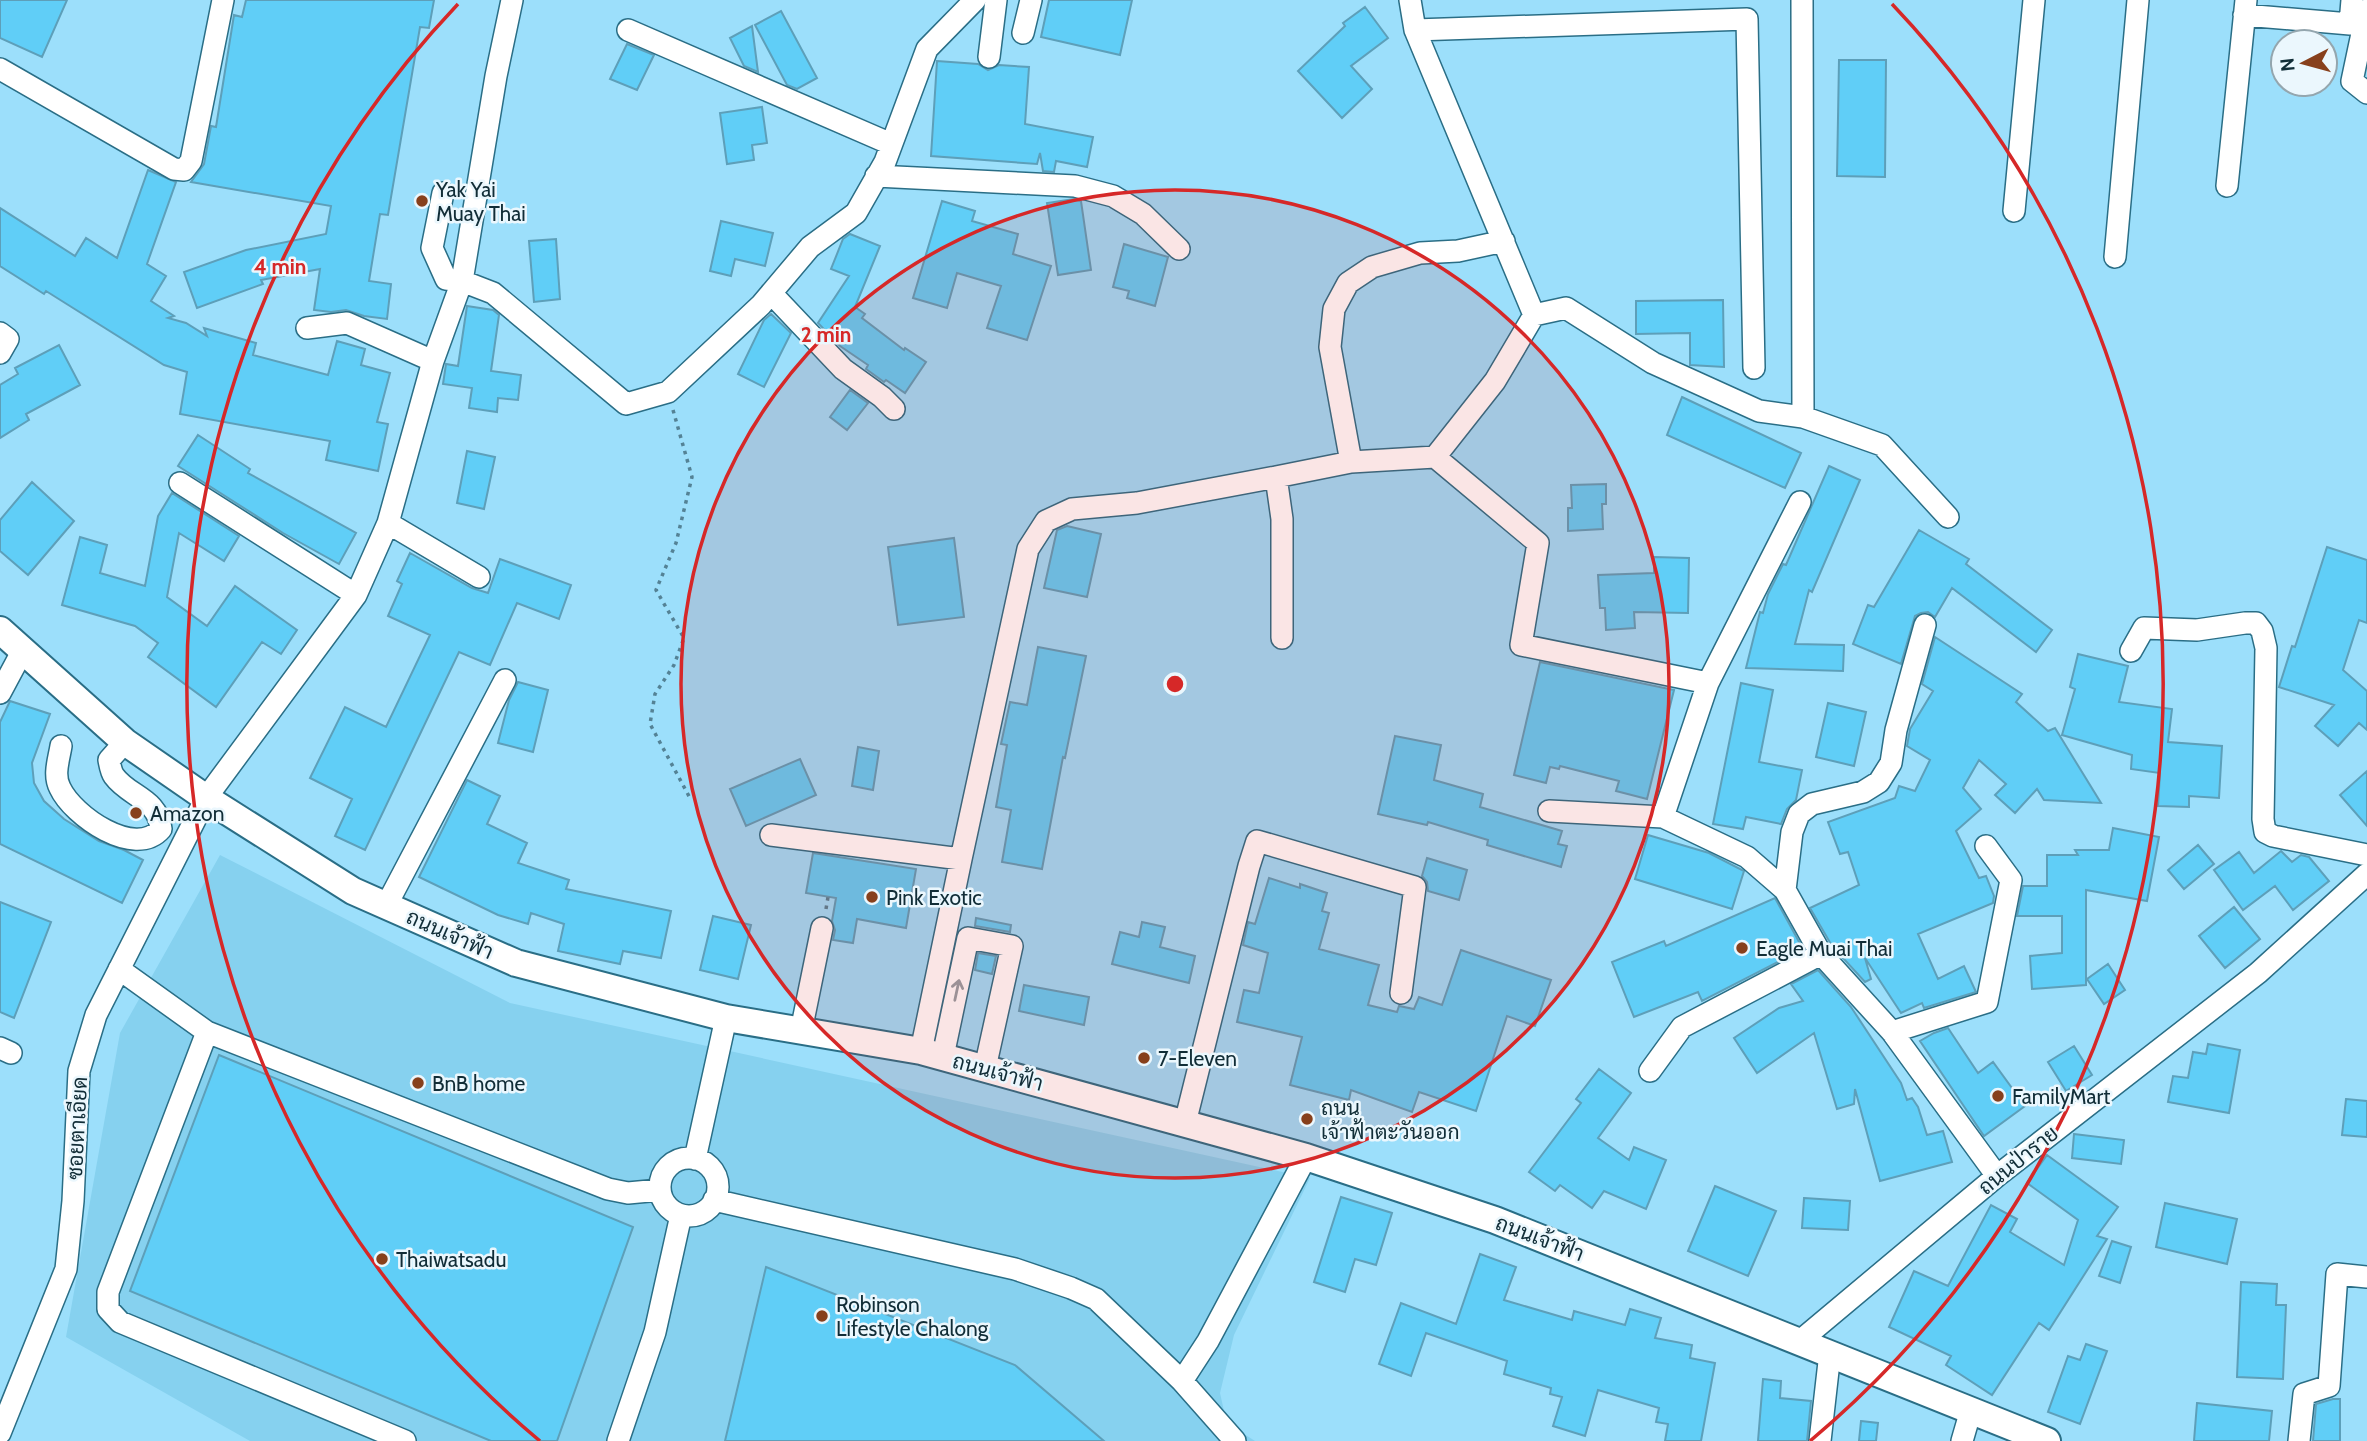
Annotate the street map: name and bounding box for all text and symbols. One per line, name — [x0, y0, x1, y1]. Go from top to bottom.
north arrow — [2269, 28, 2339, 98]
text: N — [2275, 57, 2300, 73]
place label: Yak Yai Muay Thai — [435, 177, 526, 226]
marker: Yak Yai Muay Thai — [414, 193, 430, 209]
text: 4 min — [254, 254, 306, 279]
text: 2 min — [801, 322, 851, 347]
centre of rings — [1163, 672, 1187, 696]
place label: Amazon — [150, 801, 224, 826]
marker: Amazon — [128, 805, 144, 821]
place label: Pink Exotic — [886, 885, 982, 910]
marker: Pink Exotic — [864, 889, 880, 905]
street label: ถนนเจ้าฟ้า — [403, 903, 498, 964]
place label: Eagle Muai Thai — [1756, 936, 1893, 961]
marker: Eagle Muai Thai — [1734, 940, 1750, 956]
one-way arrow — [951, 979, 965, 1002]
place label: 7-Eleven — [1158, 1046, 1237, 1071]
street label: ถนนเจ้าฟ้า — [950, 1047, 1046, 1096]
marker: 7-Eleven — [1136, 1050, 1152, 1066]
place label: BnB home — [432, 1071, 525, 1096]
marker: BnB home — [410, 1075, 426, 1091]
street label: ซอยตาเอียด — [62, 1076, 92, 1180]
place label: FamilyMart — [2012, 1084, 2110, 1109]
marker: FamilyMart — [1990, 1088, 2006, 1104]
place label: ถนน เจ้าฟ้าตะวันออก — [1321, 1095, 1460, 1144]
marker: ถนน เจ้าฟ้าตะวันออก — [1299, 1111, 1315, 1127]
street label: ถนนป่าราย — [1973, 1120, 2063, 1200]
street label: ถนนเจ้าฟ้า — [1492, 1209, 1588, 1266]
place label: Thaiwatsadu — [396, 1247, 507, 1272]
marker: Thaiwatsadu — [374, 1251, 390, 1267]
place label: Robinson Lifestyle Chalong — [836, 1292, 989, 1341]
marker: Robinson Lifestyle Chalong — [814, 1308, 830, 1324]

